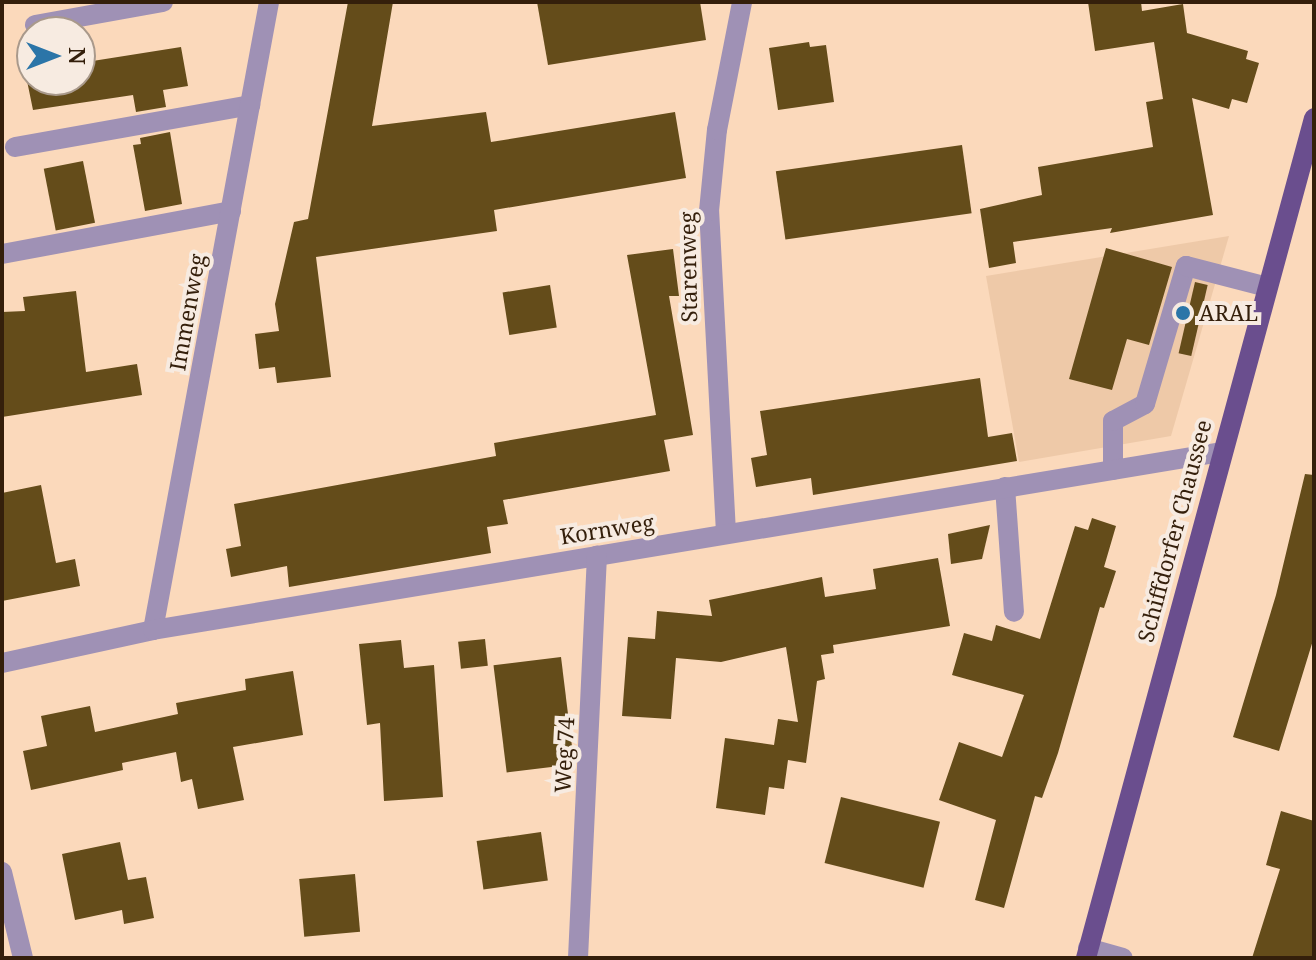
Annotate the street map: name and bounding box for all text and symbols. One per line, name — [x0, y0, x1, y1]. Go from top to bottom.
north arrow — [16, 16, 96, 96]
text: N — [63, 47, 93, 65]
street label: Starenweg — [674, 211, 702, 323]
street label: Immenweg — [164, 252, 210, 372]
place label: ARAL — [1199, 300, 1258, 326]
marker: ARAL — [1174, 304, 1192, 322]
street label: Schiffdorfer Chaussee — [1132, 417, 1216, 645]
street label: Kornweg — [558, 509, 656, 549]
street label: Weg 74 — [549, 717, 579, 793]

